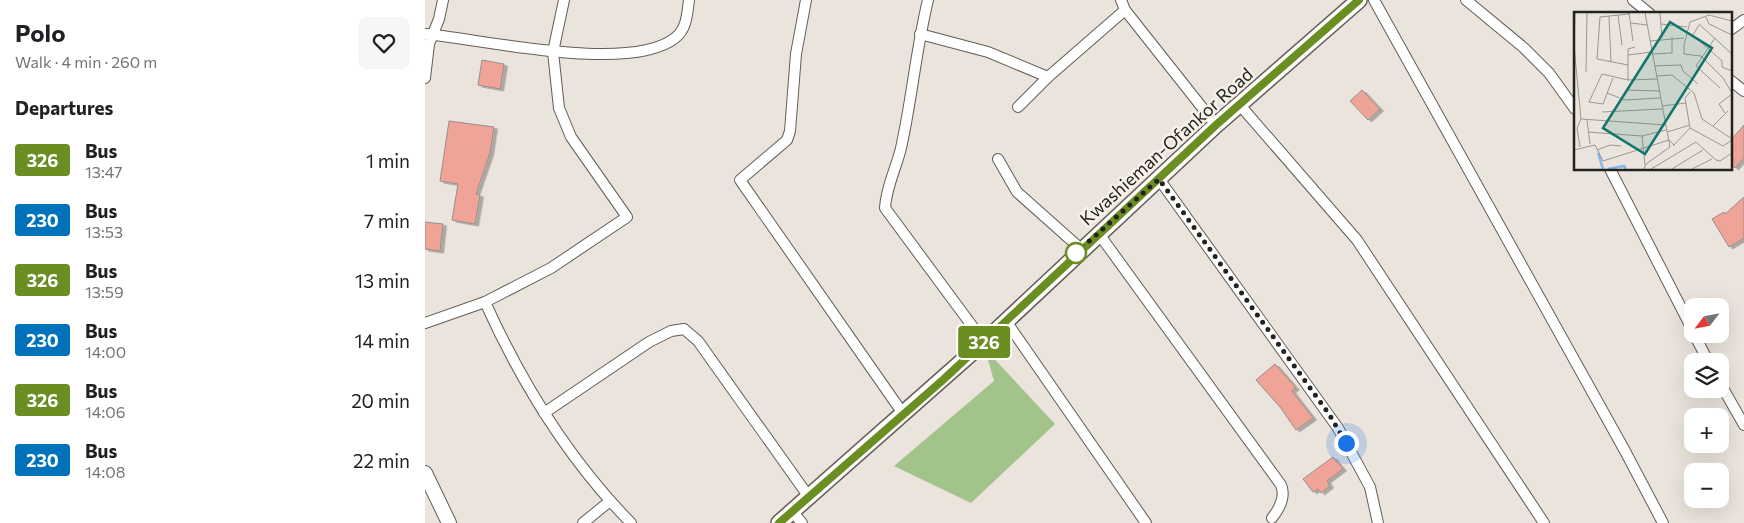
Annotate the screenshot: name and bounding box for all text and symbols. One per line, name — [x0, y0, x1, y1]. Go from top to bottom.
inset map — [1574, 12, 1731, 170]
button: heart — [358, 17, 410, 69]
text: Polo — [15, 18, 65, 47]
text: Walk · 4 min · 260 m — [15, 52, 157, 71]
street label: Kwashieman-Ofankor Road — [1075, 63, 1257, 229]
text: Departures — [15, 96, 113, 119]
text: Bus — [85, 139, 117, 162]
text: 326 — [27, 149, 58, 171]
text: 1 min — [366, 149, 410, 172]
text: 13:47 — [85, 162, 122, 181]
text: Bus — [85, 199, 117, 222]
text: 230 — [26, 209, 59, 231]
text: 7 min — [364, 209, 410, 232]
text: 13:53 — [85, 222, 123, 241]
unlabelled marker — [1065, 242, 1087, 264]
text: Bus — [85, 259, 117, 282]
text: 326 — [27, 269, 58, 291]
text: 13 min — [355, 269, 410, 292]
text: 13:59 — [85, 282, 124, 301]
north arrow — [1684, 298, 1729, 342]
map controls — [1684, 298, 1729, 508]
text: Bus — [85, 319, 117, 342]
line badge: 326 — [955, 326, 1013, 358]
text: 230 — [26, 329, 59, 351]
text: 14 min — [354, 329, 410, 352]
text: 326 — [968, 331, 1000, 353]
text: 14:00 — [85, 342, 126, 361]
button: layers — [1684, 353, 1729, 398]
text: Bus — [85, 379, 117, 402]
text: 326 — [27, 389, 58, 411]
text: 20 min — [351, 389, 410, 412]
text: 14:06 — [85, 402, 125, 421]
button: + — [1684, 408, 1729, 453]
your location — [1334, 431, 1359, 456]
text: Bus — [85, 439, 117, 462]
text: 230 — [26, 449, 59, 471]
text: 22 min — [353, 449, 410, 472]
text: 14:08 — [85, 462, 125, 481]
button: − — [1684, 463, 1729, 508]

